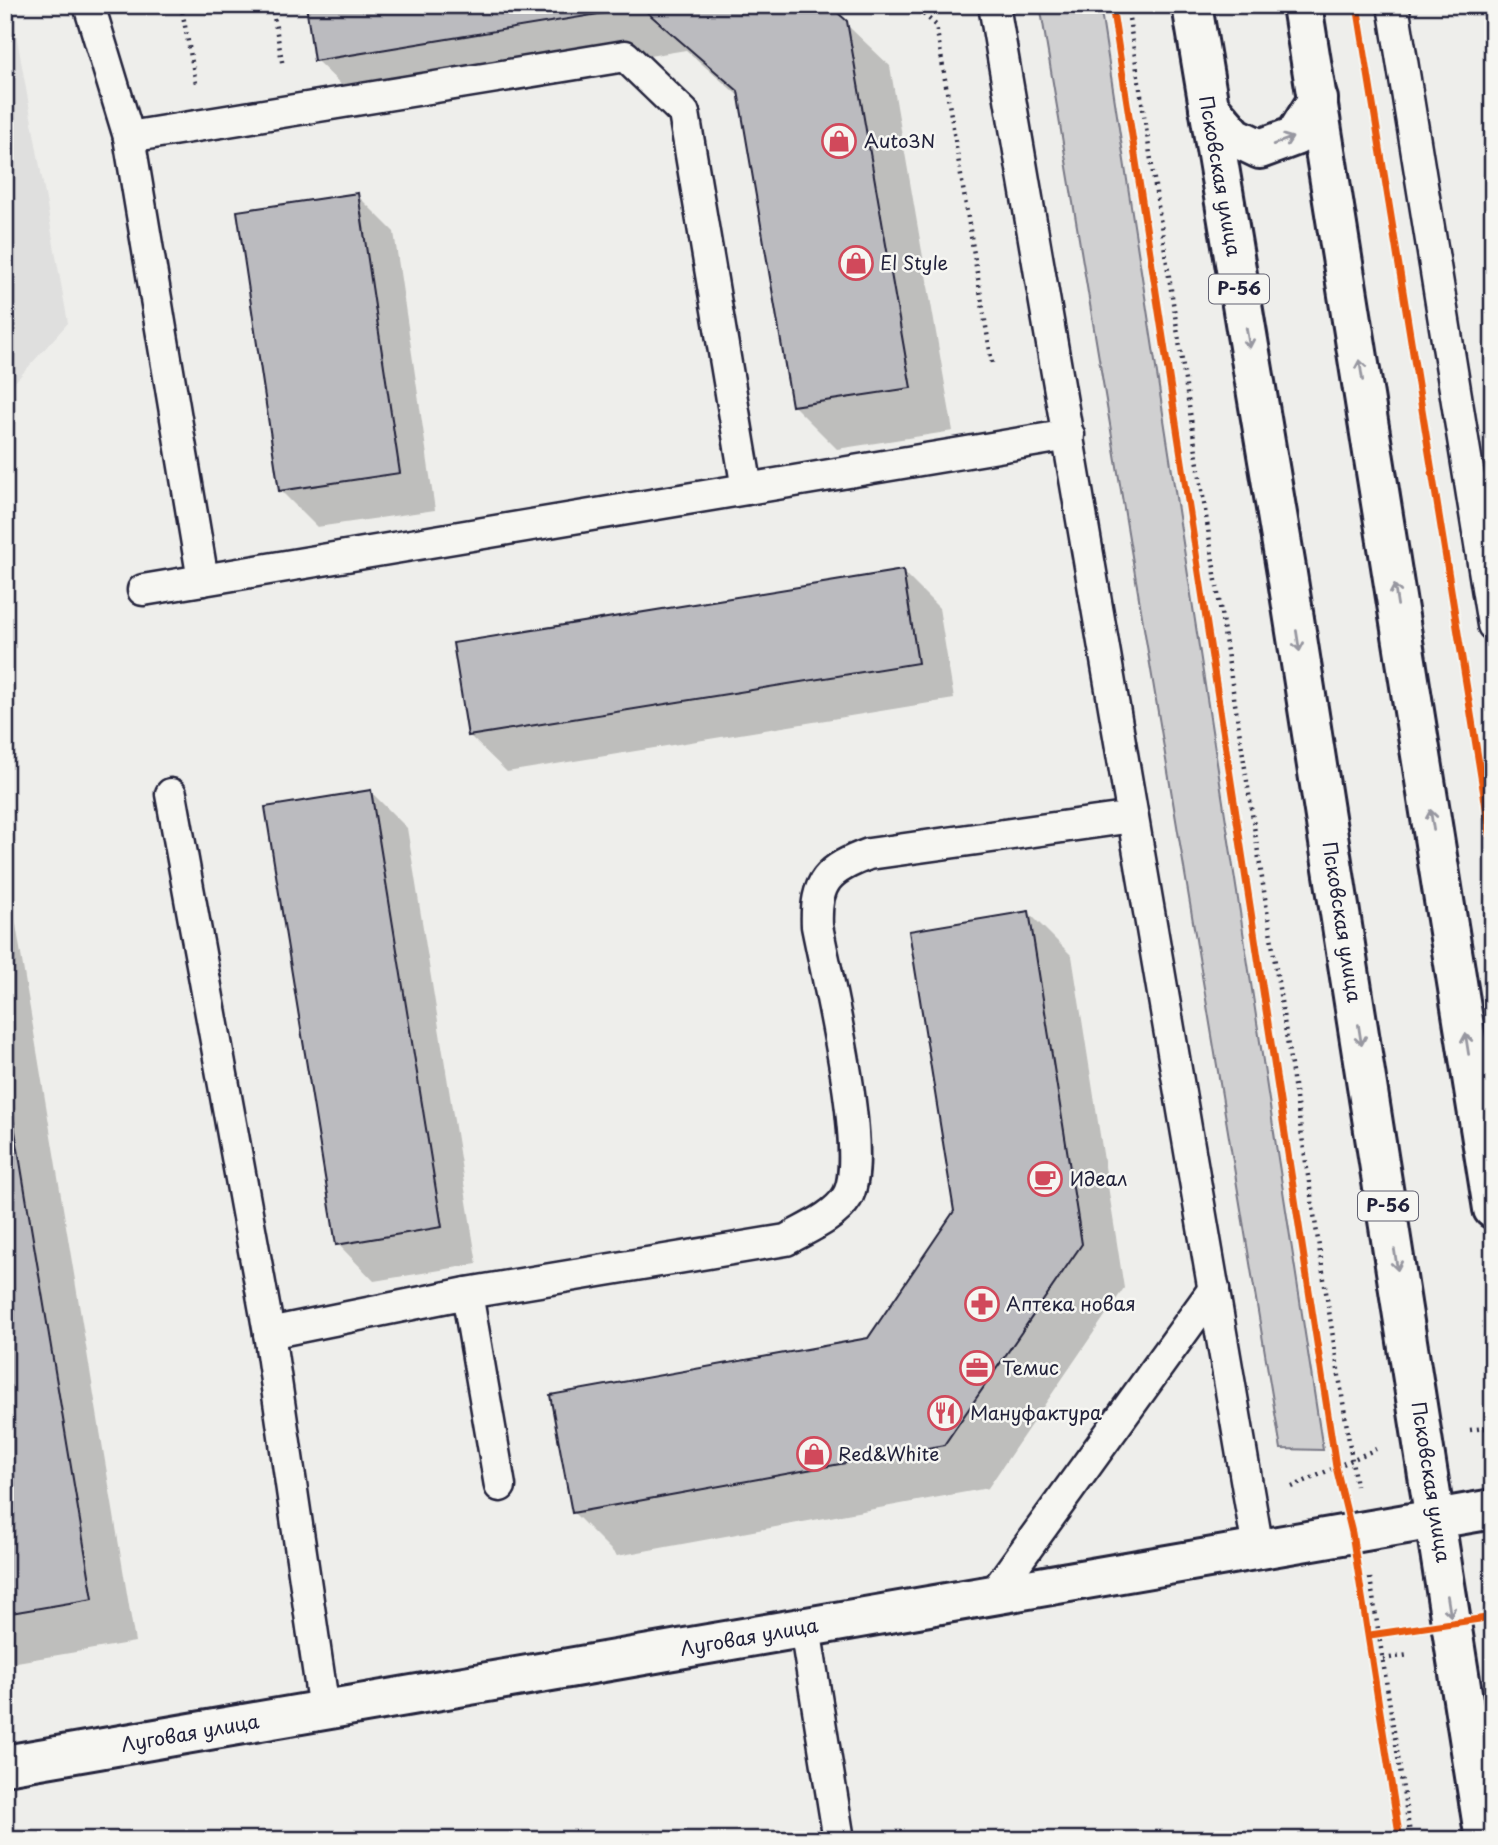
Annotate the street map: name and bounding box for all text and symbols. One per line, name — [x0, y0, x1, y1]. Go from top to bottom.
street label: Псковская улица — [1193, 93, 1249, 258]
shop icon: Auto3N — [820, 122, 858, 160]
place label: Auto3N — [864, 126, 935, 154]
one-way arrow — [1272, 133, 1294, 146]
shop icon: El Style — [837, 244, 875, 282]
place label: El Style — [880, 248, 948, 276]
road number: Р-56 — [1209, 274, 1269, 304]
one-way arrow — [1241, 326, 1255, 349]
one-way arrow — [1354, 359, 1367, 382]
one-way arrow — [1389, 584, 1402, 607]
one-way arrow — [1292, 629, 1305, 652]
one-way arrow — [1425, 809, 1438, 832]
street label: Псковская улица — [1316, 839, 1370, 1004]
one-way arrow — [1354, 1023, 1367, 1046]
one-way arrow — [1460, 1033, 1473, 1056]
cafe icon: Идеал — [1026, 1160, 1064, 1198]
place label: Идеал — [1070, 1164, 1128, 1192]
road number: Р-56 — [1358, 1191, 1418, 1220]
one-way arrow — [1390, 1248, 1403, 1271]
pharmacy icon: Аптека новая — [963, 1285, 1001, 1323]
place label: Аптека новая — [1006, 1289, 1136, 1317]
office icon: Темис — [958, 1349, 996, 1387]
place label: Темис — [1002, 1353, 1059, 1381]
restaurant icon: Мануфактура — [926, 1394, 964, 1432]
place label: Мануфактура — [970, 1398, 1102, 1426]
street label: Псковская улица — [1405, 1399, 1459, 1564]
shop icon: Red&White — [795, 1435, 833, 1473]
place label: Red&White — [838, 1439, 939, 1467]
one-way arrow — [1443, 1594, 1456, 1617]
street label: Луговая улица — [678, 1610, 820, 1662]
street label: Луговая улица — [119, 1706, 261, 1758]

